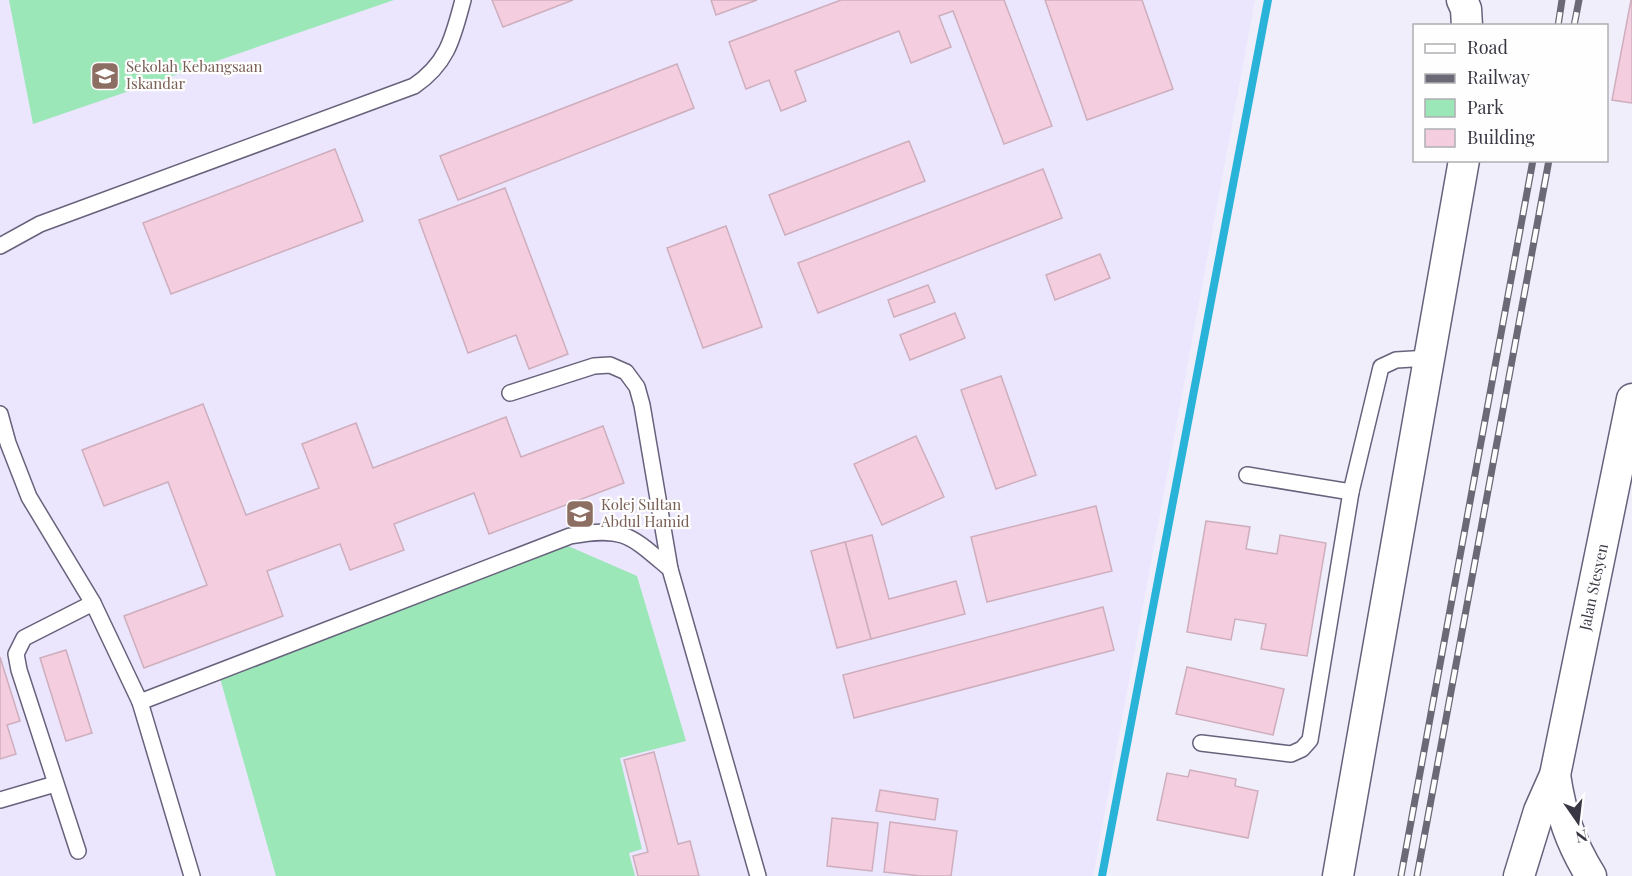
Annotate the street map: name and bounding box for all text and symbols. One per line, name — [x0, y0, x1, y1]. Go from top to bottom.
legend — [1413, 24, 1608, 162]
text: Road — [1467, 35, 1508, 59]
place label: Sekolah Kebangsaan Iskandar — [126, 56, 263, 93]
school or university icon: Sekolah Kebangsaan Iskandar — [89, 60, 121, 92]
text: Railway — [1467, 65, 1530, 89]
text: Park — [1467, 95, 1504, 119]
text: Building — [1467, 125, 1535, 149]
place label: Kolej Sultan Abdul Hamid — [600, 494, 690, 531]
school or university icon: Kolej Sultan Abdul Hamid — [564, 498, 596, 530]
street label: Jalan Stesyen — [1574, 542, 1612, 633]
north arrow — [1548, 792, 1608, 852]
text: N — [1573, 825, 1590, 849]

